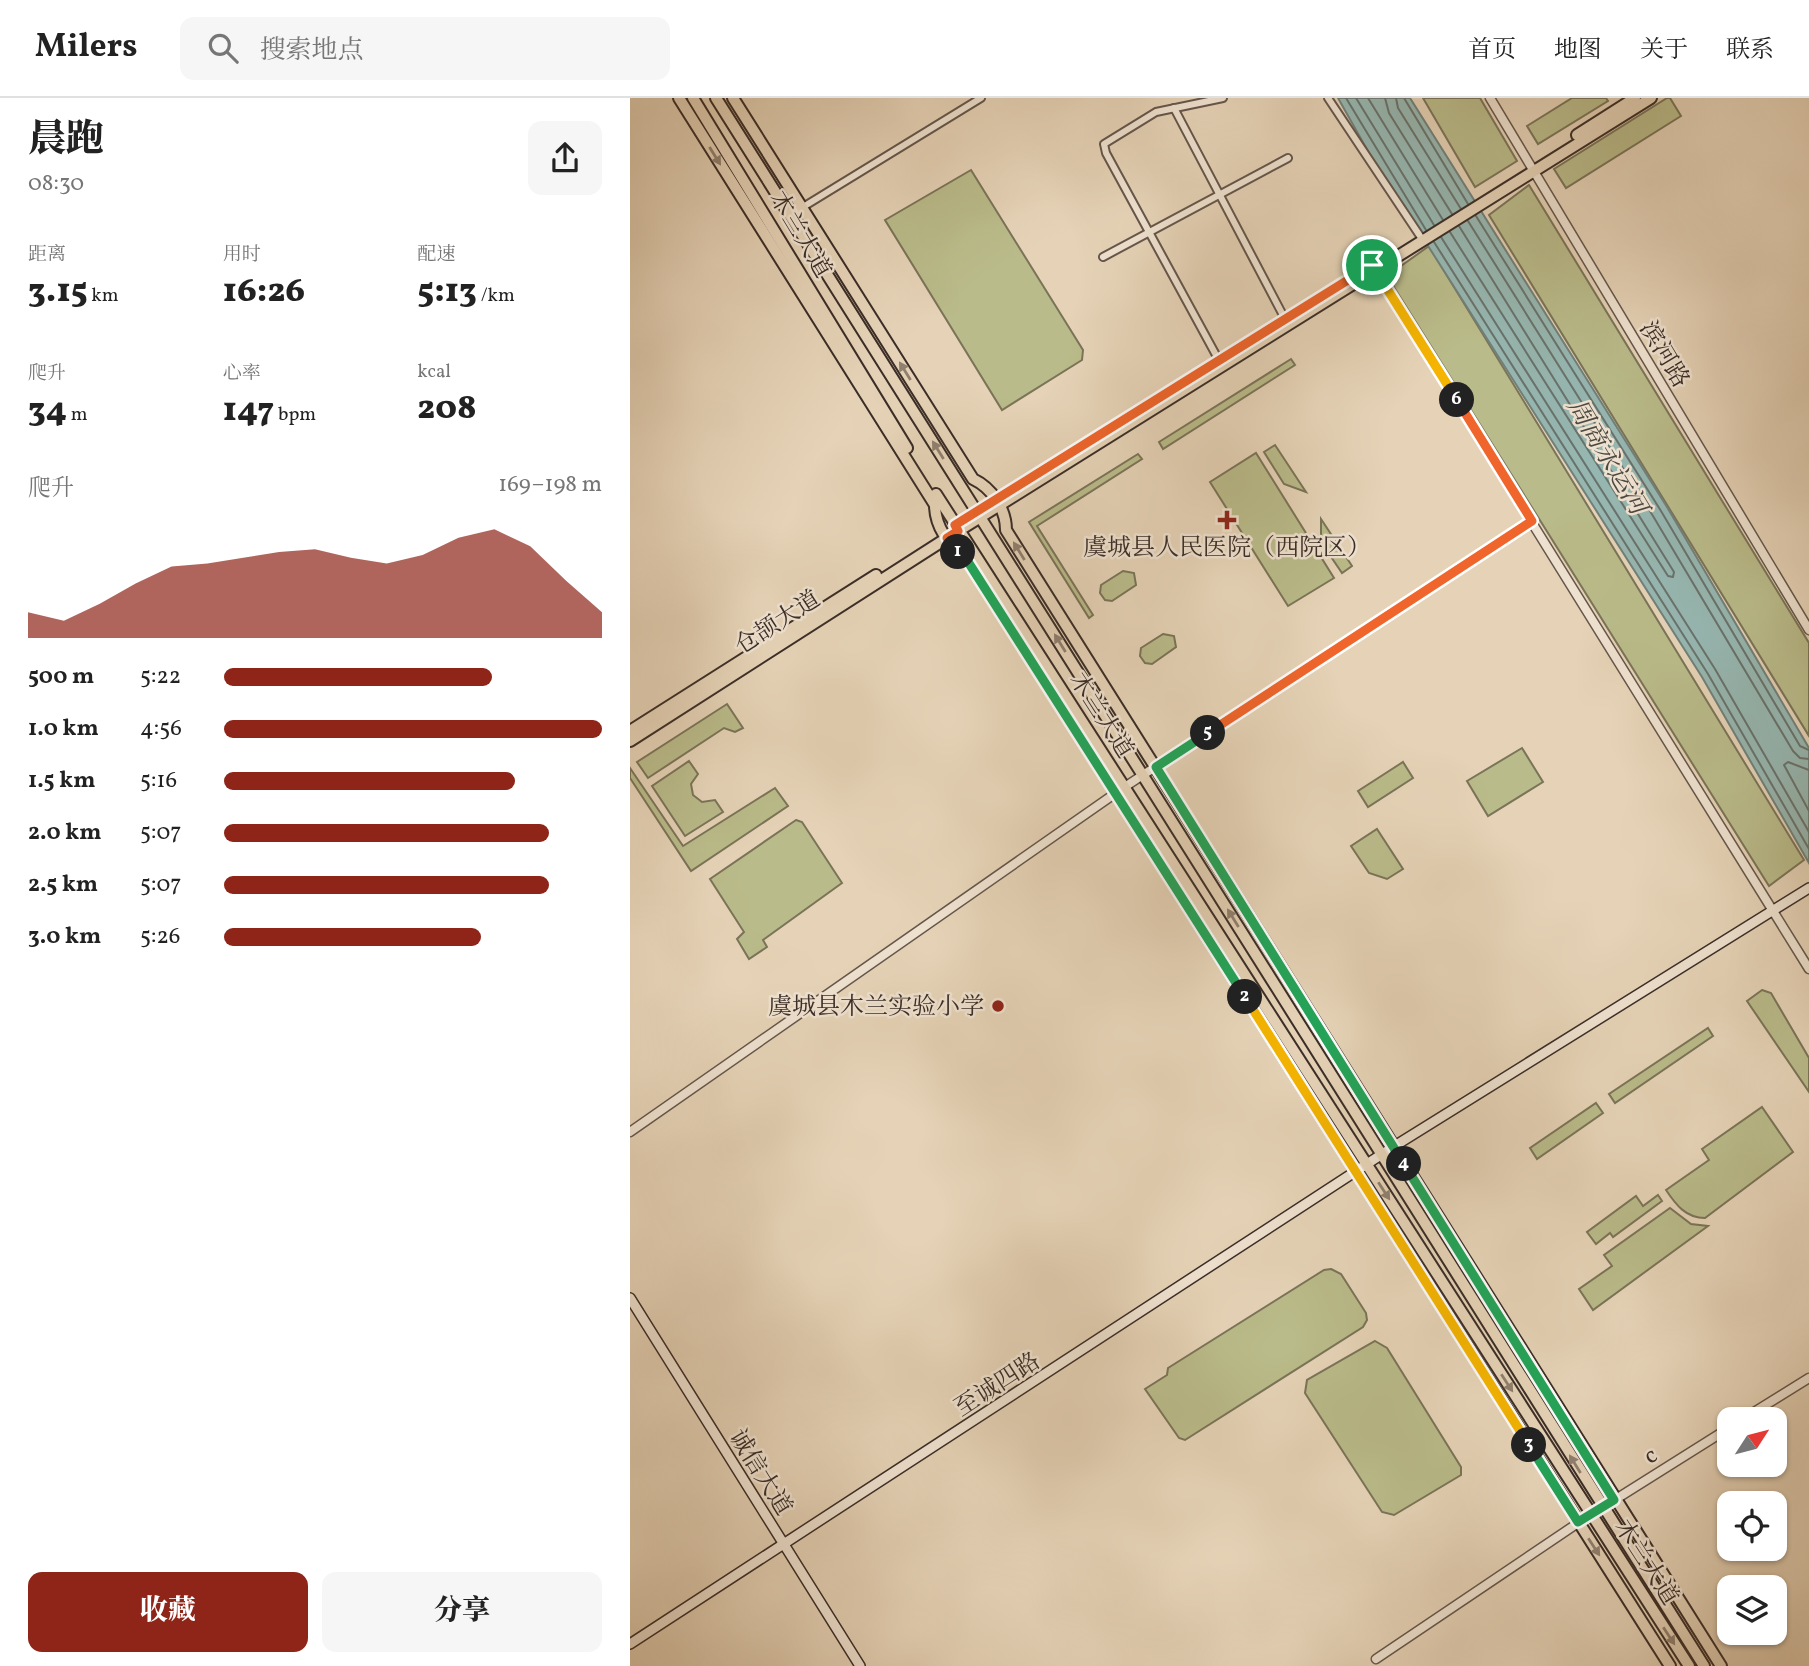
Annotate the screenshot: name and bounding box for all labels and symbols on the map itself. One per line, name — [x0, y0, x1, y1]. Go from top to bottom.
one-way arrow — [709, 146, 722, 165]
street label: 木兰大道 — [760, 185, 839, 285]
pin — [1342, 235, 1402, 295]
street label: 滨河路 — [1630, 315, 1696, 395]
one-way arrow — [899, 361, 912, 381]
pin: 6 — [1440, 382, 1474, 418]
water label: 周商永运河 — [1557, 392, 1657, 525]
one-way arrow — [932, 441, 945, 460]
marker: 虞城县人民医院（西院区） — [1217, 510, 1237, 530]
place label: 虞城县人民医院（西院区） — [1083, 532, 1371, 566]
pin: 1 — [940, 534, 976, 570]
one-way arrow — [1012, 541, 1025, 560]
street label: 仓颉大道 — [729, 583, 828, 664]
one-way arrow — [1053, 633, 1066, 652]
street label: 木兰大道 — [1060, 667, 1141, 766]
pin: 5 — [1190, 716, 1226, 750]
one-way arrow — [1227, 908, 1240, 928]
pin: 2 — [1228, 979, 1262, 1014]
place label: 虞城县木兰实验小学 — [768, 991, 984, 1025]
marker: 虞城县木兰实验小学 — [990, 998, 1006, 1014]
pin: 4 — [1386, 1146, 1422, 1182]
one-way arrow — [1377, 1182, 1390, 1201]
street label: 至诚四路 — [949, 1345, 1048, 1426]
one-way arrow — [1500, 1373, 1513, 1392]
north arrow — [1717, 1407, 1787, 1477]
street label: 诚信大道 — [719, 1423, 799, 1523]
pin: 3 — [1511, 1428, 1546, 1462]
street label: c — [1637, 1439, 1665, 1474]
one-way arrow — [1569, 1454, 1582, 1473]
street label: 木兰大道 — [1605, 1514, 1686, 1613]
one-way arrow — [1587, 1537, 1600, 1556]
one-way arrow — [1663, 1626, 1676, 1646]

